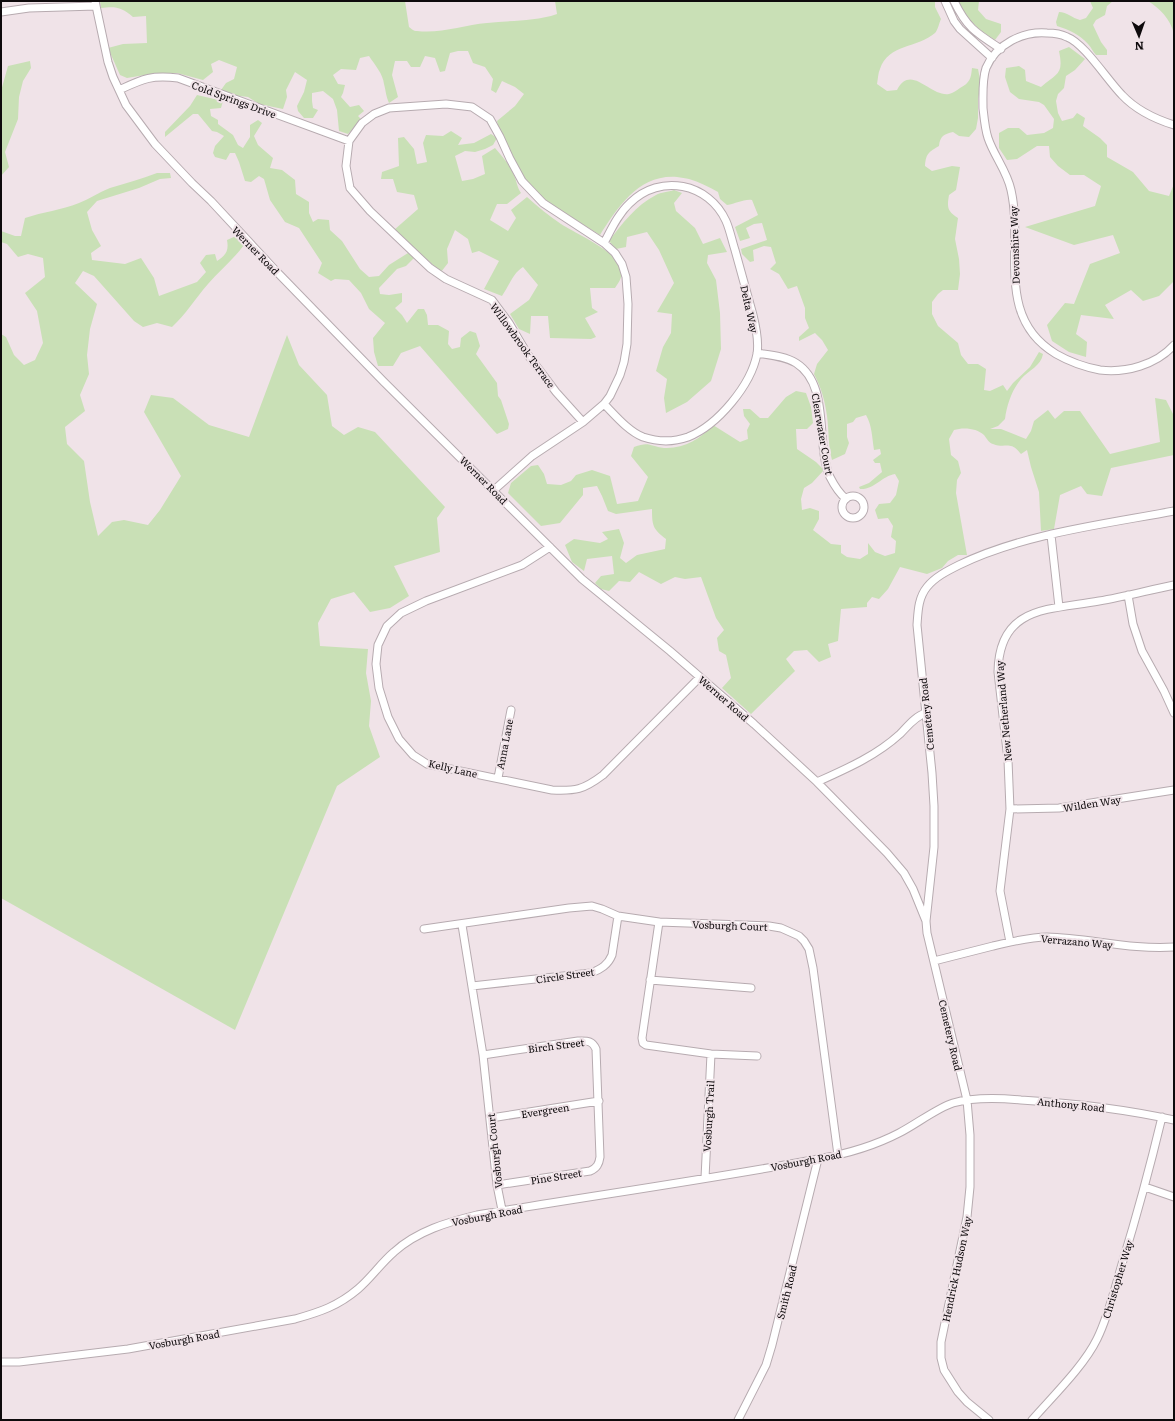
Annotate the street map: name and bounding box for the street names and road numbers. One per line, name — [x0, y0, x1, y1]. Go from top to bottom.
street label: Cold Springs Drive — [190, 77, 278, 121]
street label: Devonshire Way — [1005, 205, 1023, 284]
street label: Werner Road — [229, 222, 283, 278]
street label: Delta Way — [737, 284, 763, 335]
street label: Willowbrook Terrace — [487, 299, 559, 391]
street label: Clearwater Court — [808, 392, 838, 476]
street label: Werner Road — [457, 453, 511, 507]
street label: New Netherland Way — [991, 660, 1015, 762]
street label: Werner Road — [696, 672, 752, 724]
street label: Cemetery Road — [915, 677, 937, 751]
street label: Anna Lane — [492, 717, 516, 771]
street label: Kelly Lane — [427, 755, 479, 781]
street label: Wilden Way — [1062, 791, 1122, 815]
street label: Vosburgh Court — [692, 916, 768, 934]
street label: Verrazano Way — [1040, 930, 1114, 952]
street label: Circle Street — [535, 963, 595, 987]
street label: Cemetery Road — [936, 998, 966, 1072]
street label: Birch Street — [527, 1034, 585, 1056]
street label: Vosburgh Trail — [699, 1079, 717, 1152]
street label: Anthony Road — [1036, 1093, 1106, 1115]
street label: Evergreen — [520, 1099, 571, 1121]
street label: Vosburgh Court — [483, 1113, 505, 1189]
street label: Vosburgh Road — [769, 1146, 843, 1174]
street label: Pine Street — [529, 1165, 583, 1187]
street label: Vosburgh Road — [450, 1201, 524, 1229]
street label: Hendrick Hudson Way — [937, 1214, 975, 1323]
street label: Christopher Way — [1098, 1238, 1136, 1320]
street label: Smith Road — [772, 1263, 800, 1321]
street label: Vosburgh Road — [147, 1325, 221, 1353]

